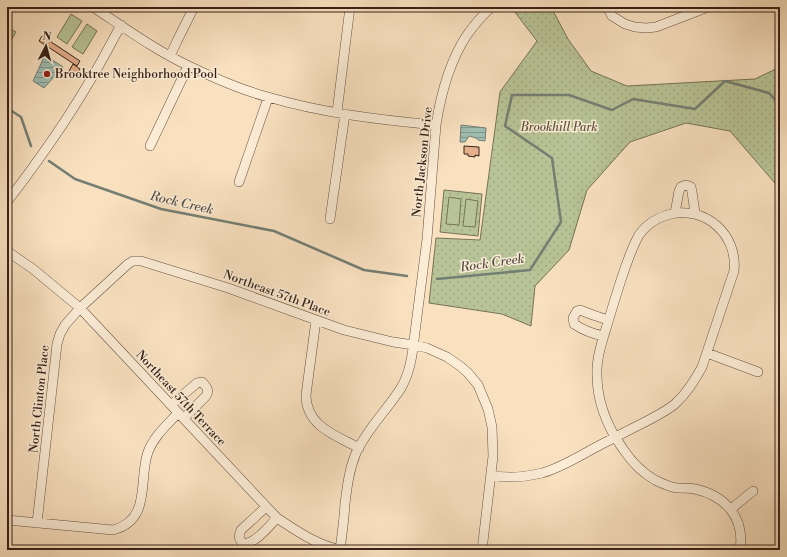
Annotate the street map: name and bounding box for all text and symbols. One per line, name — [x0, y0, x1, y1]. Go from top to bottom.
north arrow — [26, 26, 66, 66]
text: N — [42, 30, 52, 44]
place label: Brooktree Neighborhood Pool — [54, 67, 218, 82]
marker: Brooktree Neighborhood Pool — [42, 69, 52, 79]
street label: North Jackson Drive — [409, 106, 436, 218]
park label: Brookhill Park — [520, 120, 597, 135]
water label: Rock Creek — [148, 188, 215, 218]
water label: Rock Creek — [458, 251, 525, 276]
street label: Northeast 57th Place — [221, 267, 332, 320]
street label: North Clinton Place — [26, 344, 53, 454]
street label: Northeast 57th Terrace — [132, 347, 229, 449]

